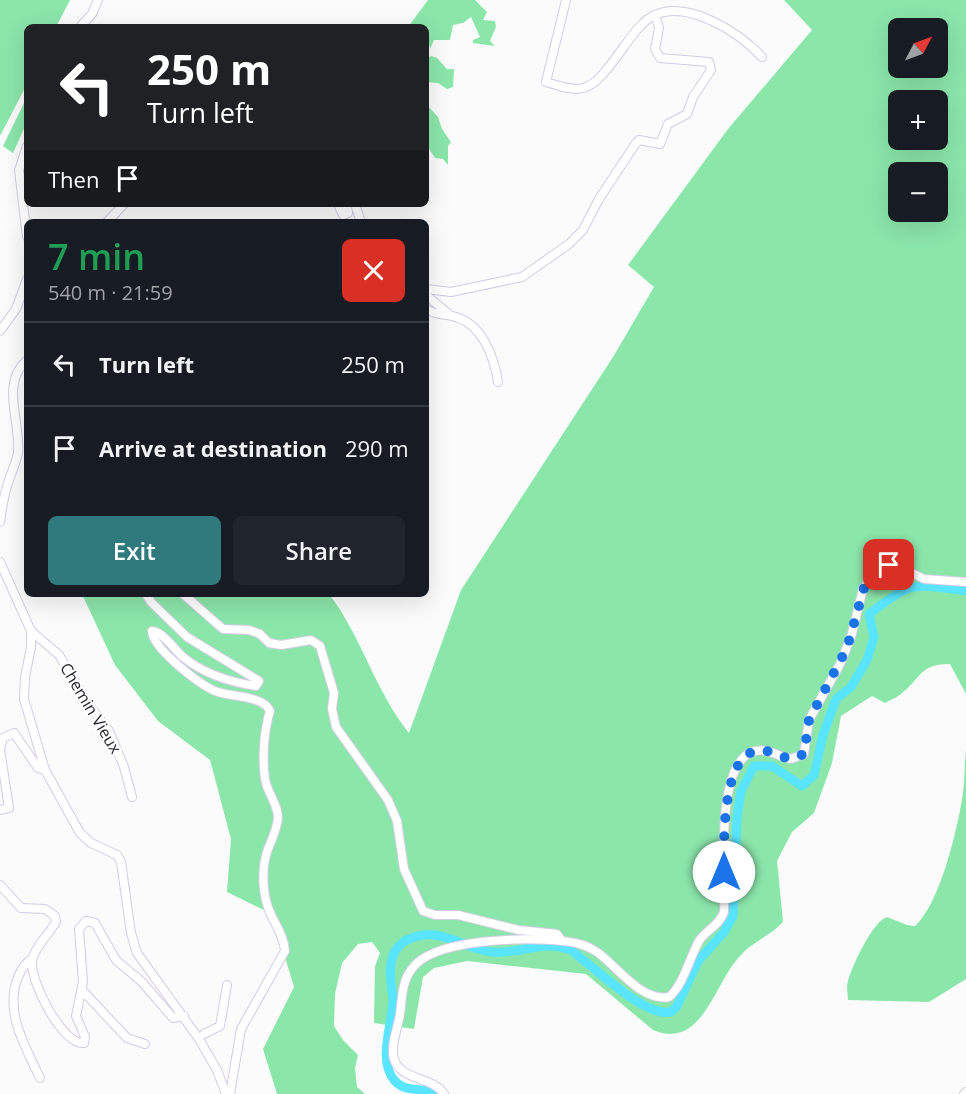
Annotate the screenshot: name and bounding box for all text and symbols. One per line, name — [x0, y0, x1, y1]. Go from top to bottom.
north arrow — [888, 18, 948, 78]
map controls — [888, 18, 948, 222]
text: 250 m — [147, 40, 271, 97]
icon: left — [48, 48, 126, 126]
button: + — [888, 90, 948, 150]
text: Turn left — [147, 94, 254, 131]
icon: arrive — [111, 162, 144, 195]
button: − — [888, 162, 948, 222]
text: Then — [48, 164, 99, 194]
text: 7 min — [48, 232, 145, 281]
button: close — [342, 239, 405, 302]
text: 540 m · 21:59 — [48, 279, 173, 306]
icon: left — [48, 348, 81, 381]
text: Turn left — [99, 349, 194, 379]
text: 250 m — [341, 349, 405, 379]
icon: arrive — [48, 432, 81, 465]
text: Arrive at destination — [99, 433, 327, 463]
text: 290 m — [345, 433, 409, 463]
button: Exit — [48, 516, 221, 585]
button: Share — [233, 516, 405, 585]
pin — [863, 539, 914, 590]
icon: arrive — [872, 548, 905, 581]
street label: Chemin Vieux — [55, 658, 127, 758]
position arrow — [692, 840, 756, 904]

